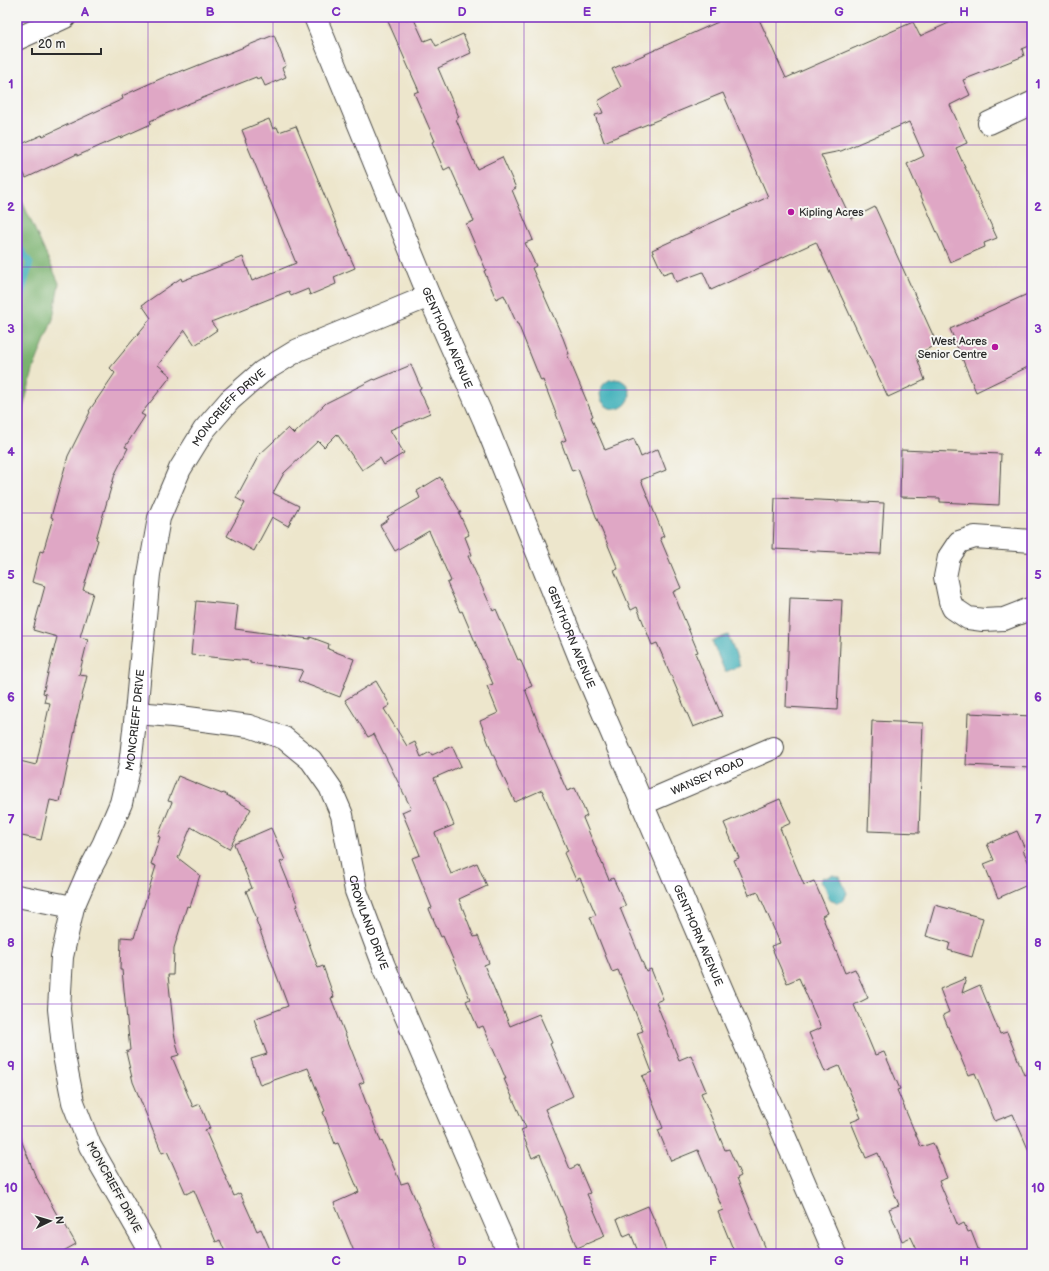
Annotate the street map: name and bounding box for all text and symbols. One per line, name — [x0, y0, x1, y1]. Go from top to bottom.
text: A — [80, 4, 89, 20]
text: B — [205, 4, 215, 20]
text: C — [331, 4, 341, 20]
text: D — [457, 4, 467, 20]
text: E — [583, 4, 592, 20]
text: F — [709, 4, 717, 20]
text: G — [834, 4, 844, 20]
text: H — [959, 4, 969, 20]
scale bar — [32, 30, 101, 56]
text: 20 m — [38, 37, 65, 52]
text: 1 — [8, 76, 14, 92]
text: 1 — [1035, 76, 1041, 92]
text: 2 — [7, 199, 15, 215]
text: 2 — [1034, 199, 1042, 215]
place label: Kipling Acres — [799, 206, 864, 219]
marker: Kipling Acres — [786, 207, 796, 217]
street label: GENTHORN AVENUE — [420, 285, 476, 390]
text: 3 — [7, 321, 15, 337]
text: 3 — [1034, 321, 1042, 337]
place label: West Acres Senior Centre — [918, 335, 988, 361]
marker: West Acres Senior Centre — [990, 342, 1000, 352]
street label: MONCRIEFF DRIVE — [189, 366, 268, 448]
text: 4 — [7, 444, 15, 460]
text: 4 — [1034, 444, 1042, 460]
text: 5 — [7, 567, 15, 583]
text: 5 — [1034, 567, 1042, 583]
street label: GENTHORN AVENUE — [545, 584, 598, 690]
street label: MONCRIEFF DRIVE — [122, 669, 147, 772]
text: 6 — [7, 689, 15, 705]
text: 6 — [1034, 689, 1042, 705]
street label: WANSEY ROAD — [669, 755, 746, 797]
text: 7 — [7, 812, 15, 828]
text: 7 — [1034, 812, 1042, 828]
street label: CROWLAND DRIVE — [347, 874, 391, 971]
street label: GENTHORN AVENUE — [671, 882, 726, 988]
text: 8 — [7, 935, 15, 951]
text: 8 — [1034, 935, 1042, 951]
text: 9 — [7, 1058, 15, 1074]
text: 9 — [1034, 1058, 1042, 1074]
street label: MONCRIEFF DRIVE — [84, 1139, 144, 1235]
text: 10 — [4, 1180, 18, 1196]
text: 10 — [1031, 1180, 1045, 1196]
north arrow — [30, 1201, 70, 1241]
text: N — [53, 1215, 66, 1225]
text: A — [80, 1253, 89, 1269]
text: B — [205, 1253, 215, 1269]
text: C — [331, 1253, 341, 1269]
text: D — [457, 1253, 467, 1269]
text: E — [583, 1253, 592, 1269]
text: F — [709, 1253, 717, 1269]
text: G — [834, 1253, 844, 1269]
text: H — [959, 1253, 969, 1269]

